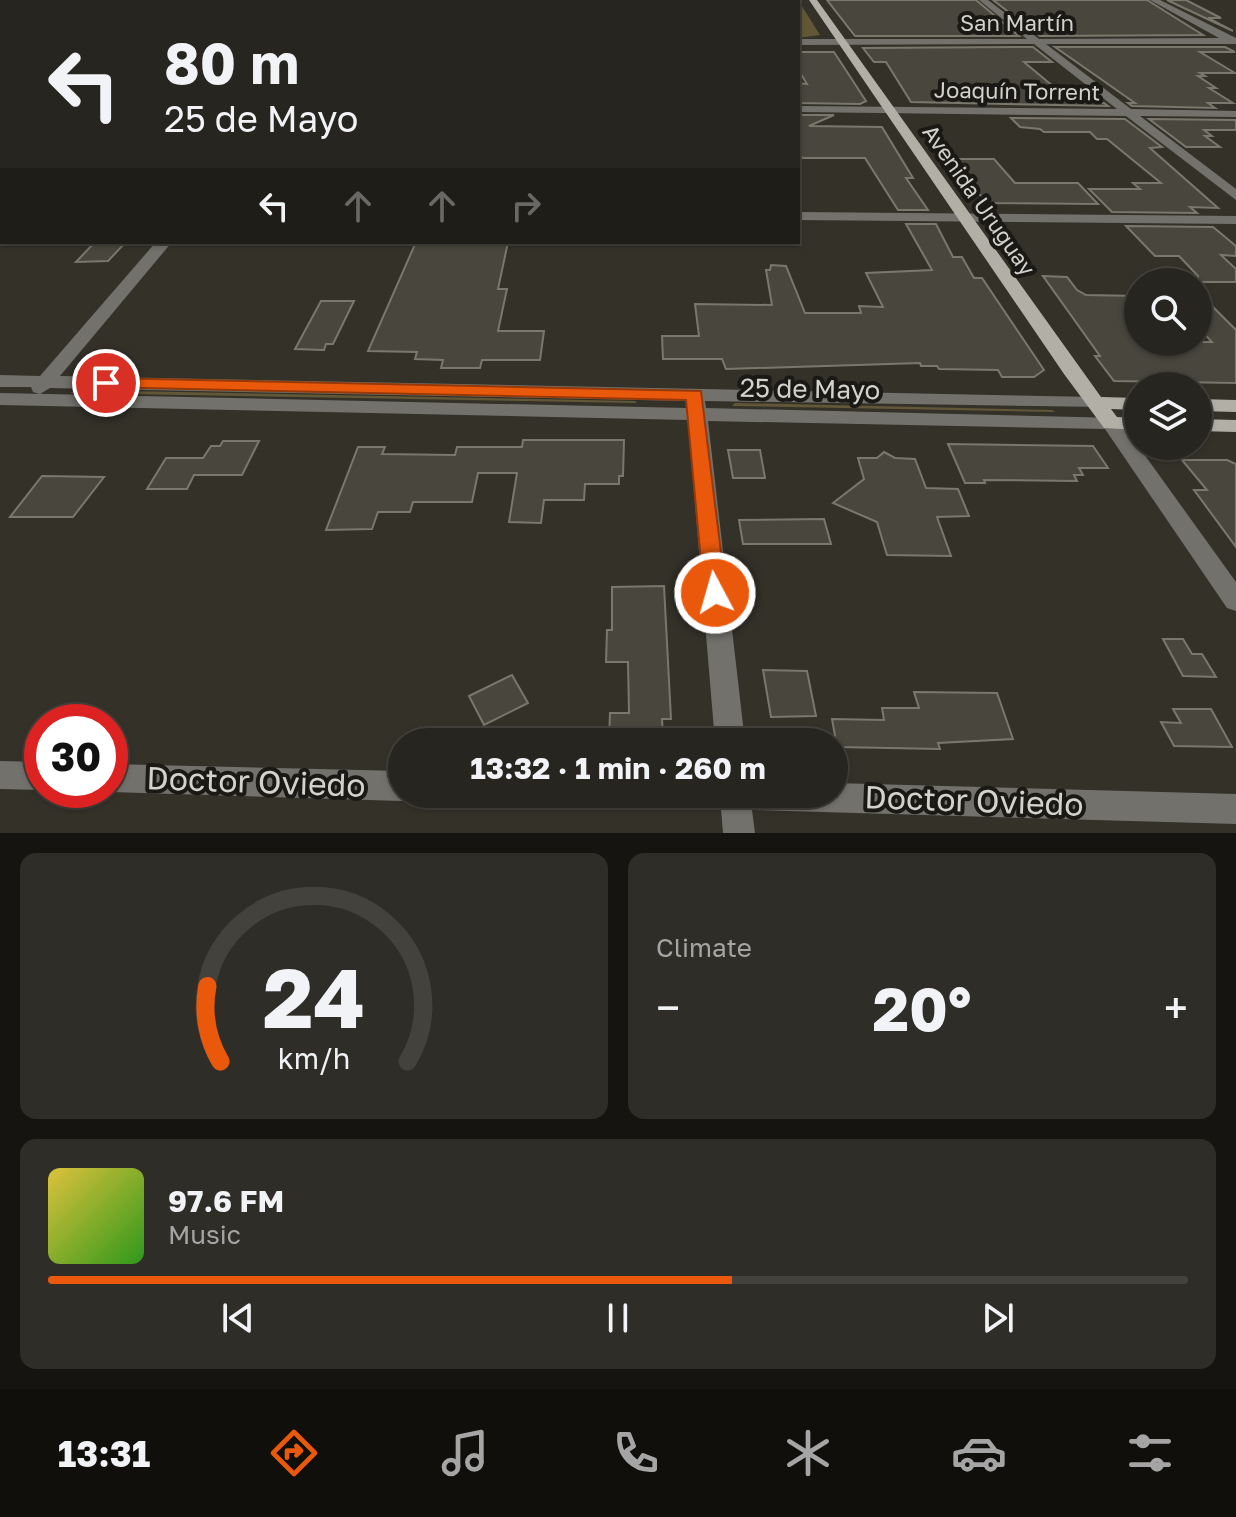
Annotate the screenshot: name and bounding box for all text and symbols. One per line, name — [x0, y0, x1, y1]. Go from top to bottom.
street label: San Martín — [960, 9, 1074, 36]
text: 80 m — [164, 29, 299, 96]
icon: left — [32, 32, 136, 136]
street label: Joaquín Torrent — [934, 76, 1100, 105]
text: 25 de Mayo — [164, 97, 358, 140]
street label: Avenida Uruguay — [917, 119, 1042, 280]
icon: left — [252, 184, 296, 228]
icon: ahead — [336, 184, 380, 228]
icon: ahead — [420, 184, 464, 228]
icon: right — [504, 184, 548, 228]
map controls — [1124, 268, 1212, 460]
button: search — [1124, 268, 1212, 356]
pin — [72, 349, 140, 417]
icon: arrive — [84, 361, 128, 405]
street label: 25 de Mayo — [740, 372, 880, 405]
button: layers — [1124, 372, 1212, 460]
position arrow — [673, 551, 757, 635]
speed limit sign: 30 — [24, 704, 128, 808]
text: 13:32 · 1 min · 260 m — [470, 750, 766, 786]
street label: Doctor Oviedo — [146, 758, 366, 804]
street label: Doctor Oviedo — [864, 777, 1084, 823]
text: Climate — [656, 932, 752, 963]
text: 24 — [263, 946, 365, 1046]
text: 20° — [873, 972, 972, 1044]
text: − — [656, 981, 680, 1034]
text: + — [1164, 981, 1188, 1034]
text: km/h — [278, 1041, 350, 1075]
text: 97.6 FM — [168, 1183, 284, 1219]
text: Music — [168, 1219, 241, 1250]
icon: previous — [216, 1296, 260, 1340]
icon: pause — [596, 1296, 640, 1340]
icon: next — [976, 1296, 1020, 1340]
icon: directions — [266, 1425, 322, 1481]
icon: music — [437, 1425, 493, 1481]
icon: phone — [608, 1425, 664, 1481]
icon: climate — [780, 1425, 836, 1481]
icon: car — [951, 1425, 1007, 1481]
icon: filters — [1122, 1425, 1178, 1481]
text: 13:31 — [58, 1432, 150, 1475]

